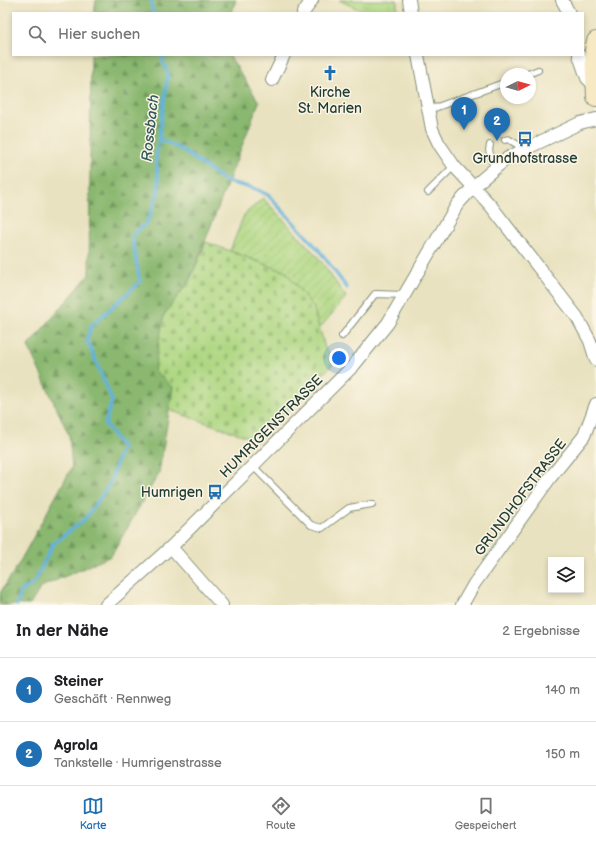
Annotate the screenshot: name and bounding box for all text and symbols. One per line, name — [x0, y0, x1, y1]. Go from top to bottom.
search box — [12, 12, 584, 56]
icon: search — [26, 23, 48, 45]
text: Hier suchen — [58, 25, 140, 44]
church icon: Kirche St. Marien — [321, 64, 339, 82]
north arrow — [500, 68, 536, 104]
place label: Kirche St. Marien — [298, 84, 362, 117]
water label: Rossbach — [138, 94, 163, 163]
pin: 1 — [451, 97, 477, 130]
pin: 2 — [484, 108, 510, 141]
bus stop icon: Grundhofstrasse — [516, 130, 534, 148]
place label: Grundhofstrasse — [473, 150, 577, 167]
your location — [329, 348, 349, 368]
street label: HUMRIGENSTRASSE — [216, 371, 326, 481]
street label: GRUNDHOFSTRASSE — [471, 435, 570, 559]
bus stop icon: Humrigen — [206, 483, 224, 501]
place label: Humrigen — [141, 484, 203, 501]
map controls — [548, 557, 584, 593]
button: layers — [548, 557, 584, 593]
text: In der Nähe — [16, 621, 109, 641]
text: 2 Ergebnisse — [502, 623, 580, 639]
text: Steiner — [54, 672, 103, 691]
text: 1 — [26, 682, 32, 698]
text: 140 m — [545, 682, 580, 698]
text: Geschäft · Rennweg — [54, 691, 171, 707]
text: Agrola — [54, 736, 98, 755]
text: 2 — [25, 746, 33, 762]
text: 150 m — [546, 746, 580, 762]
text: Tankstelle · Humrigenstrasse — [54, 755, 222, 771]
tab: Karte — [80, 795, 107, 832]
tab: Route — [266, 795, 295, 832]
tab: Gespeichert — [455, 795, 516, 832]

